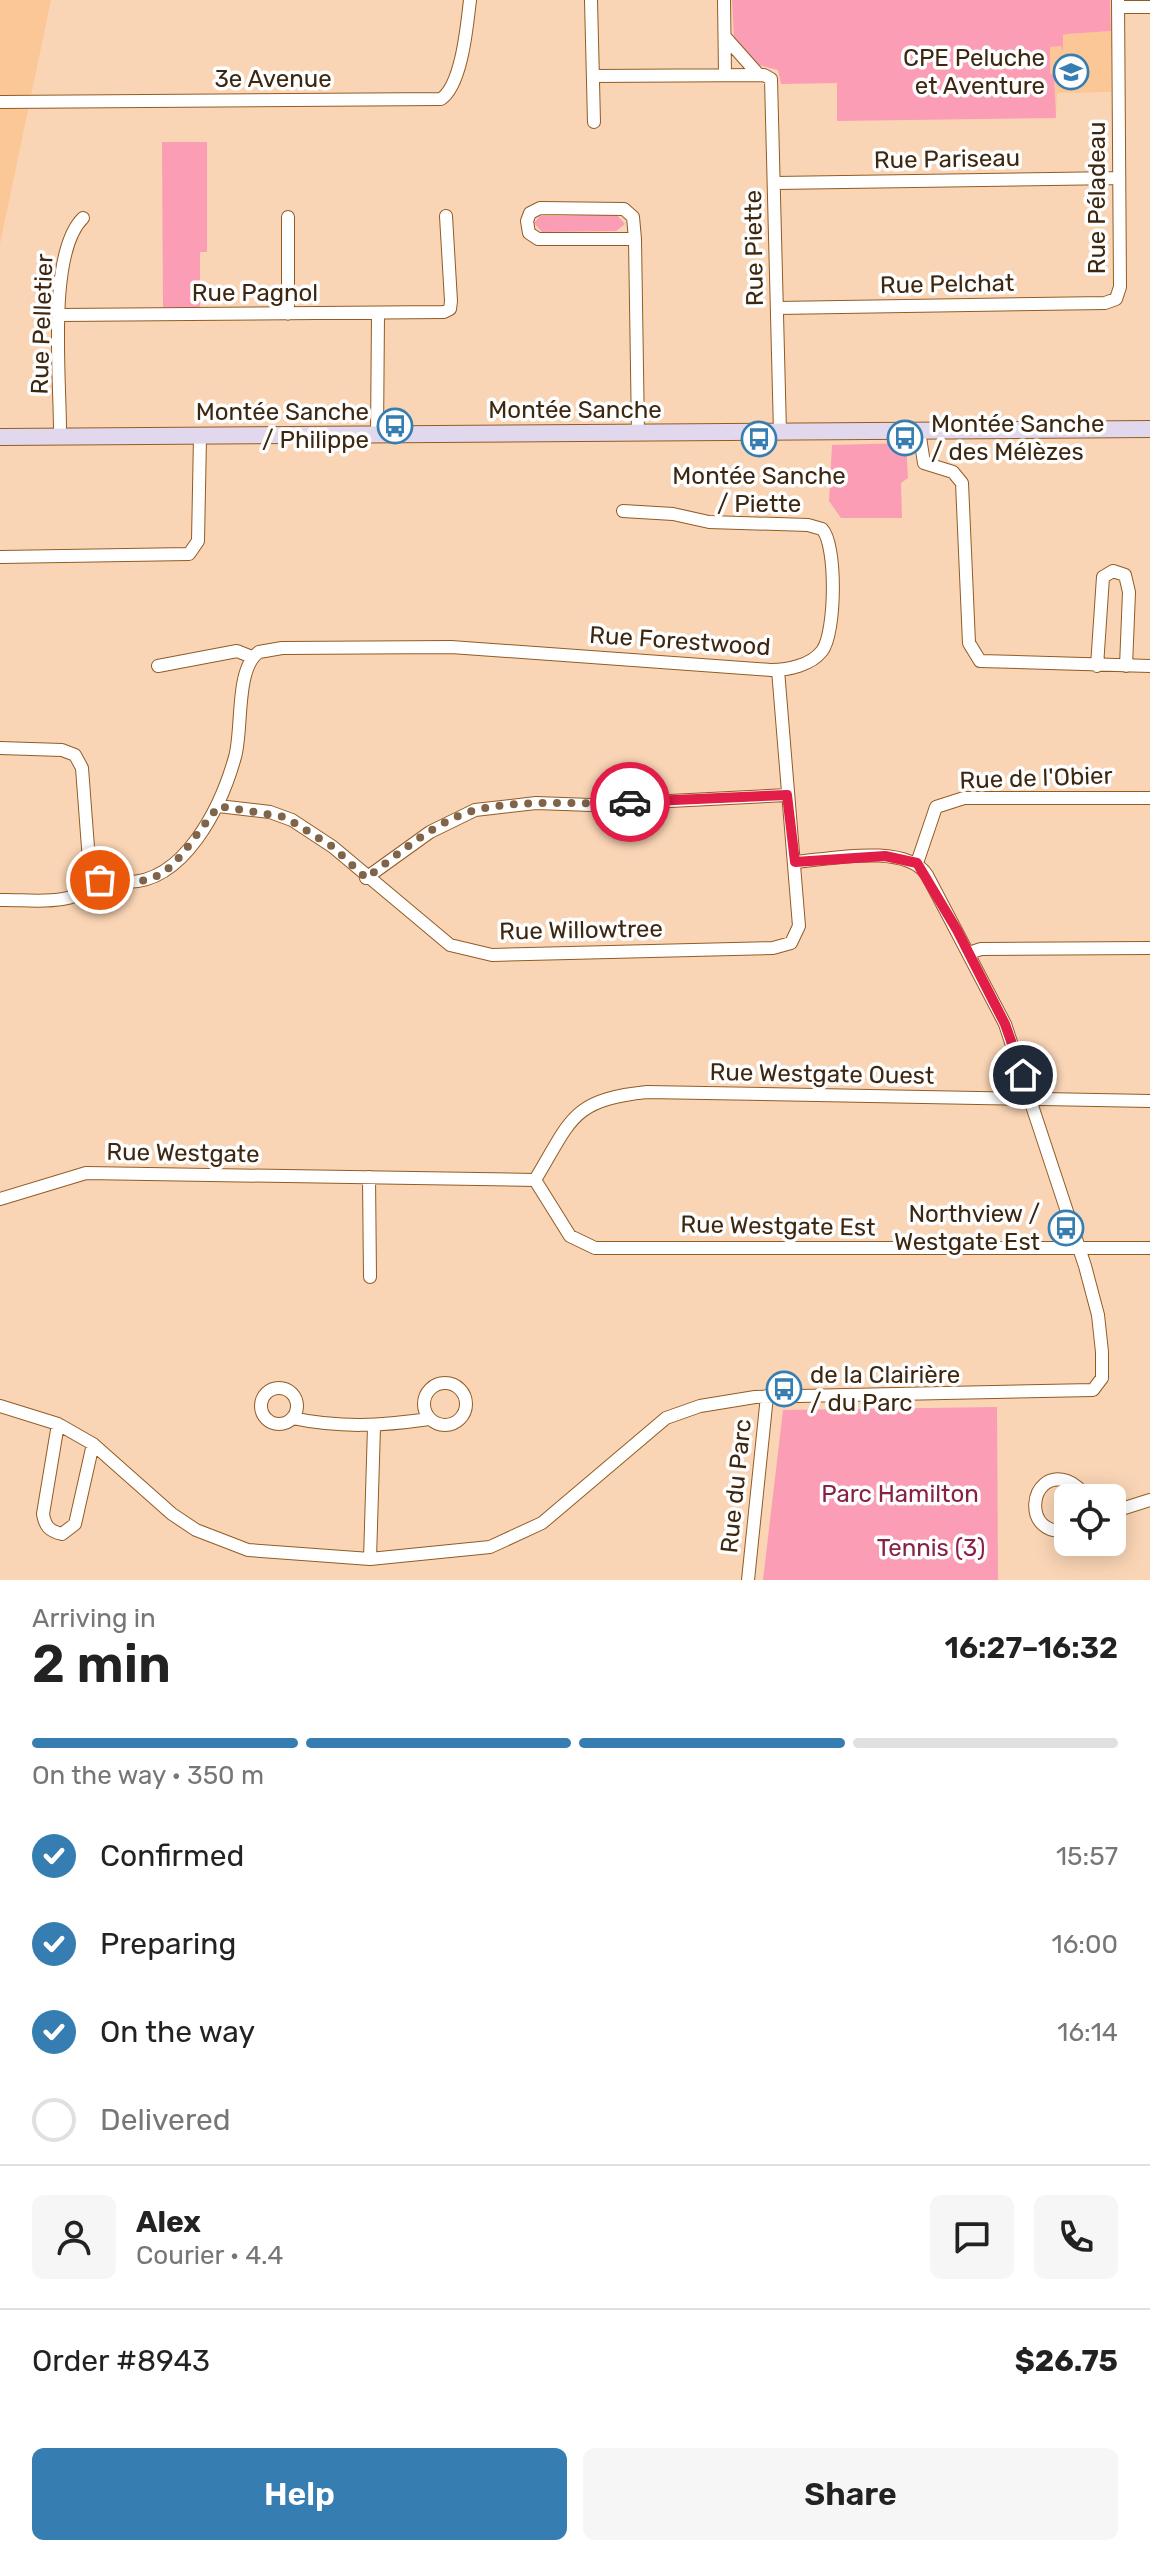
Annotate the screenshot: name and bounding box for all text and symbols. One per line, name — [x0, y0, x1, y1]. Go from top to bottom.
place label: CPE Peluche et Aventure — [903, 44, 1045, 100]
school or university icon: CPE Peluche et Aventure — [1052, 53, 1090, 91]
street label: 3e Avenue — [214, 65, 332, 93]
street label: Rue Péladeau — [1083, 122, 1111, 274]
street label: Rue Pariseau — [874, 144, 1020, 174]
street label: Rue Piette — [739, 190, 769, 306]
street label: Rue Pelletier — [26, 253, 58, 395]
street label: Rue Pelchat — [880, 269, 1014, 299]
street label: Rue Pagnol — [192, 279, 318, 307]
street label: Montée Sanche — [488, 396, 662, 424]
place label: Montée Sanche / Philippe — [196, 398, 369, 454]
bus stop icon: Montée Sanche / Philippe — [376, 407, 414, 445]
place label: Montée Sanche / des Mélèzes — [931, 410, 1104, 466]
bus stop icon: Montée Sanche / des Mélèzes — [886, 419, 924, 457]
bus stop icon: Montée Sanche / Piette — [740, 420, 778, 458]
place label: Montée Sanche / Piette — [672, 462, 846, 518]
street label: Rue Forestwood — [588, 621, 772, 661]
street label: Rue de l'Obier — [959, 761, 1113, 795]
courier — [590, 762, 670, 842]
icon: car — [608, 780, 652, 824]
pin — [66, 846, 134, 914]
icon: bag — [78, 858, 122, 902]
street label: Rue Willowtree — [499, 915, 663, 945]
pin — [989, 1041, 1057, 1109]
icon: home — [1001, 1053, 1045, 1097]
street label: Rue Westgate Ouest — [709, 1058, 935, 1090]
street label: Rue Westgate — [106, 1138, 260, 1168]
place label: Northview / Westgate Est — [894, 1200, 1040, 1256]
bus stop icon: Northview / Westgate Est — [1047, 1209, 1085, 1247]
street label: Rue Westgate Est — [680, 1210, 876, 1242]
place label: de la Clairière / du Parc — [810, 1361, 960, 1417]
bus stop icon: de la Clairière / du Parc — [765, 1370, 803, 1408]
street label: Rue du Parc — [715, 1418, 757, 1554]
park label: Parc Hamilton — [821, 1480, 979, 1508]
map controls — [1054, 1484, 1126, 1556]
button: locate — [1054, 1484, 1126, 1556]
park label: Tennis (3) — [877, 1534, 985, 1562]
text: Arriving in — [32, 1603, 156, 1634]
text: 16:27–16:32 — [945, 1630, 1118, 1666]
text: 2 min — [32, 1633, 171, 1695]
text: On the way · 350 m — [32, 1760, 264, 1791]
icon: check — [32, 1834, 76, 1878]
text: Confirmed — [100, 1838, 244, 1874]
text: 15:57 — [1056, 1841, 1118, 1872]
icon: check — [32, 1922, 76, 1966]
text: Preparing — [100, 1926, 236, 1962]
text: 16:00 — [1052, 1929, 1118, 1960]
icon: check — [32, 2010, 76, 2054]
text: On the way — [100, 2014, 255, 2050]
text: 16:14 — [1057, 2017, 1118, 2048]
text: Delivered — [100, 2102, 231, 2138]
button: person — [32, 2195, 116, 2279]
button: chat — [930, 2195, 1014, 2279]
button: phone — [1034, 2195, 1118, 2279]
text: Alex — [136, 2204, 201, 2240]
text: Courier · 4.4 — [136, 2240, 283, 2271]
text: Order #8943 — [32, 2343, 210, 2379]
text: $26.75 — [1015, 2343, 1118, 2379]
button: Help — [32, 2448, 567, 2540]
button: Share — [583, 2448, 1118, 2540]

